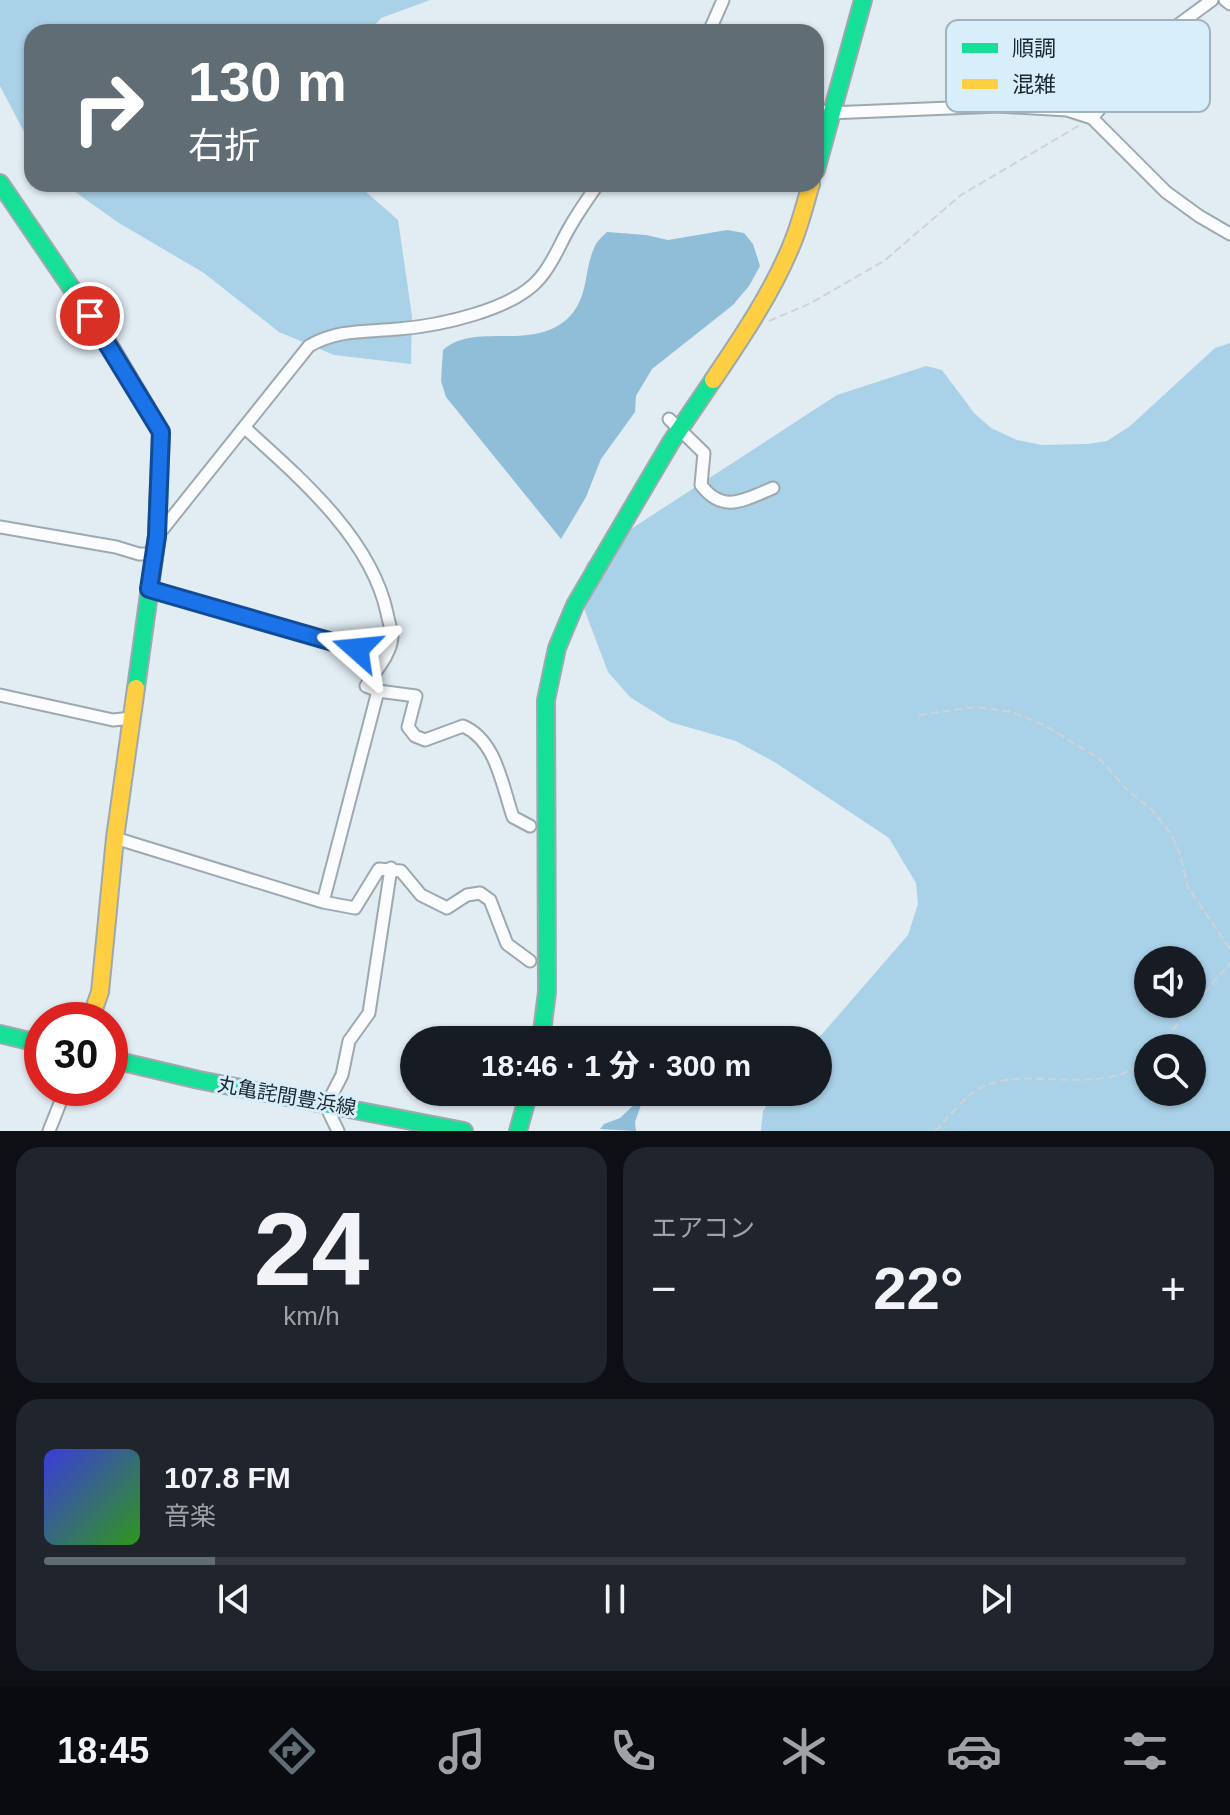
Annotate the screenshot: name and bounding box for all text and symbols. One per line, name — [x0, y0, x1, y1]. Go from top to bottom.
legend — [946, 20, 1210, 112]
text: 順調 — [1012, 36, 1056, 61]
text: 130 m — [188, 50, 347, 113]
icon: right — [56, 56, 160, 160]
text: 混雑 — [1012, 72, 1056, 97]
text: 右折 — [188, 125, 260, 166]
pin — [56, 282, 124, 350]
icon: arrive — [68, 294, 112, 338]
position arrow — [315, 607, 399, 691]
map controls — [1134, 946, 1206, 1106]
button: sound — [1134, 946, 1206, 1018]
speed limit sign: 30 — [24, 1002, 128, 1106]
button: search — [1134, 1034, 1206, 1106]
text: 18:46 · 1 分 · 300 m — [481, 1049, 751, 1082]
street label: 丸亀詫間豊浜線 — [216, 1073, 358, 1119]
text: 24 — [254, 1191, 369, 1307]
text: エアコン — [651, 1213, 755, 1243]
text: 22° — [873, 1255, 964, 1322]
text: − — [651, 1264, 677, 1313]
text: + — [1160, 1264, 1186, 1313]
text: km/h — [283, 1301, 340, 1331]
text: 107.8 FM — [164, 1461, 291, 1494]
text: 音楽 — [164, 1501, 216, 1531]
icon: previous — [212, 1577, 256, 1621]
icon: pause — [593, 1577, 637, 1621]
icon: next — [974, 1577, 1018, 1621]
icon: directions — [264, 1723, 320, 1779]
icon: music — [434, 1723, 490, 1779]
icon: phone — [605, 1723, 661, 1779]
icon: climate — [776, 1723, 832, 1779]
icon: car — [946, 1723, 1002, 1779]
icon: filters — [1117, 1723, 1173, 1779]
text: 18:45 — [57, 1730, 149, 1771]

